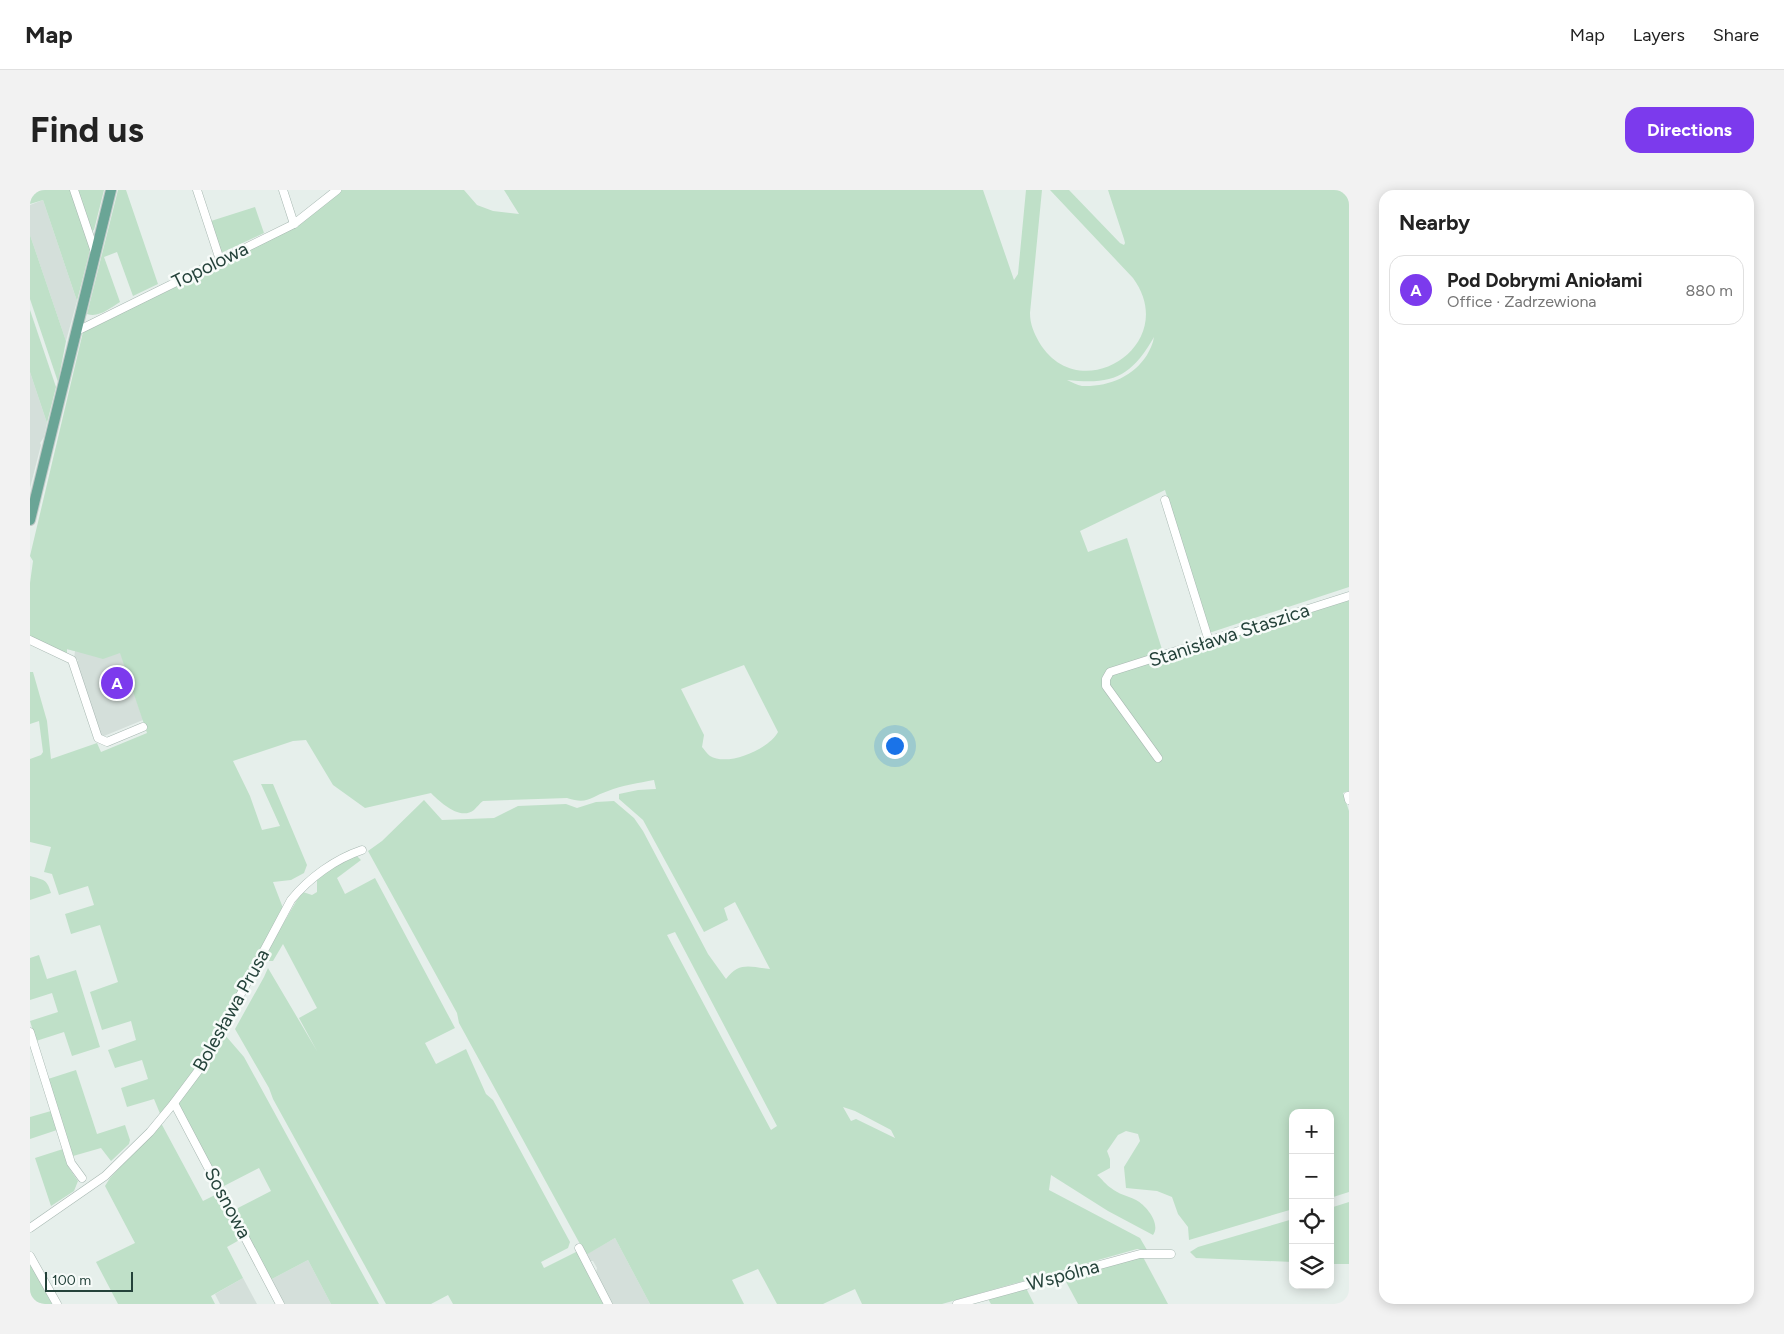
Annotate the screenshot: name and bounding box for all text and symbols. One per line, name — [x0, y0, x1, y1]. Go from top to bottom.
text: Map — [25, 20, 73, 49]
text: Map — [1570, 24, 1605, 46]
text: Layers — [1633, 24, 1685, 46]
text: Share — [1713, 24, 1759, 46]
button: Directions — [1625, 107, 1754, 153]
text: Find us — [30, 109, 144, 151]
text: Nearby — [1399, 210, 1470, 235]
street label: Topolowa — [168, 237, 252, 293]
text: Pod Dobrymi Aniołami — [1447, 269, 1643, 292]
text: A — [1410, 281, 1422, 300]
text: 880 m — [1686, 281, 1733, 300]
text: Office · Zadrzewiona — [1447, 292, 1597, 311]
street label: Stanisława Staszica — [1146, 598, 1312, 672]
pin: A — [101, 664, 133, 702]
your location — [882, 733, 908, 759]
street label: Bolesława Prusa — [188, 945, 274, 1075]
map controls — [1289, 1109, 1334, 1289]
button: + — [1289, 1109, 1334, 1154]
button: − — [1289, 1154, 1334, 1199]
street label: Sosnowa — [200, 1163, 256, 1243]
button: locate — [1289, 1199, 1334, 1244]
button: layers — [1289, 1244, 1334, 1289]
street label: Wspólna — [1024, 1254, 1102, 1296]
scale bar — [45, 1269, 132, 1292]
text: 100 m — [52, 1272, 91, 1289]

